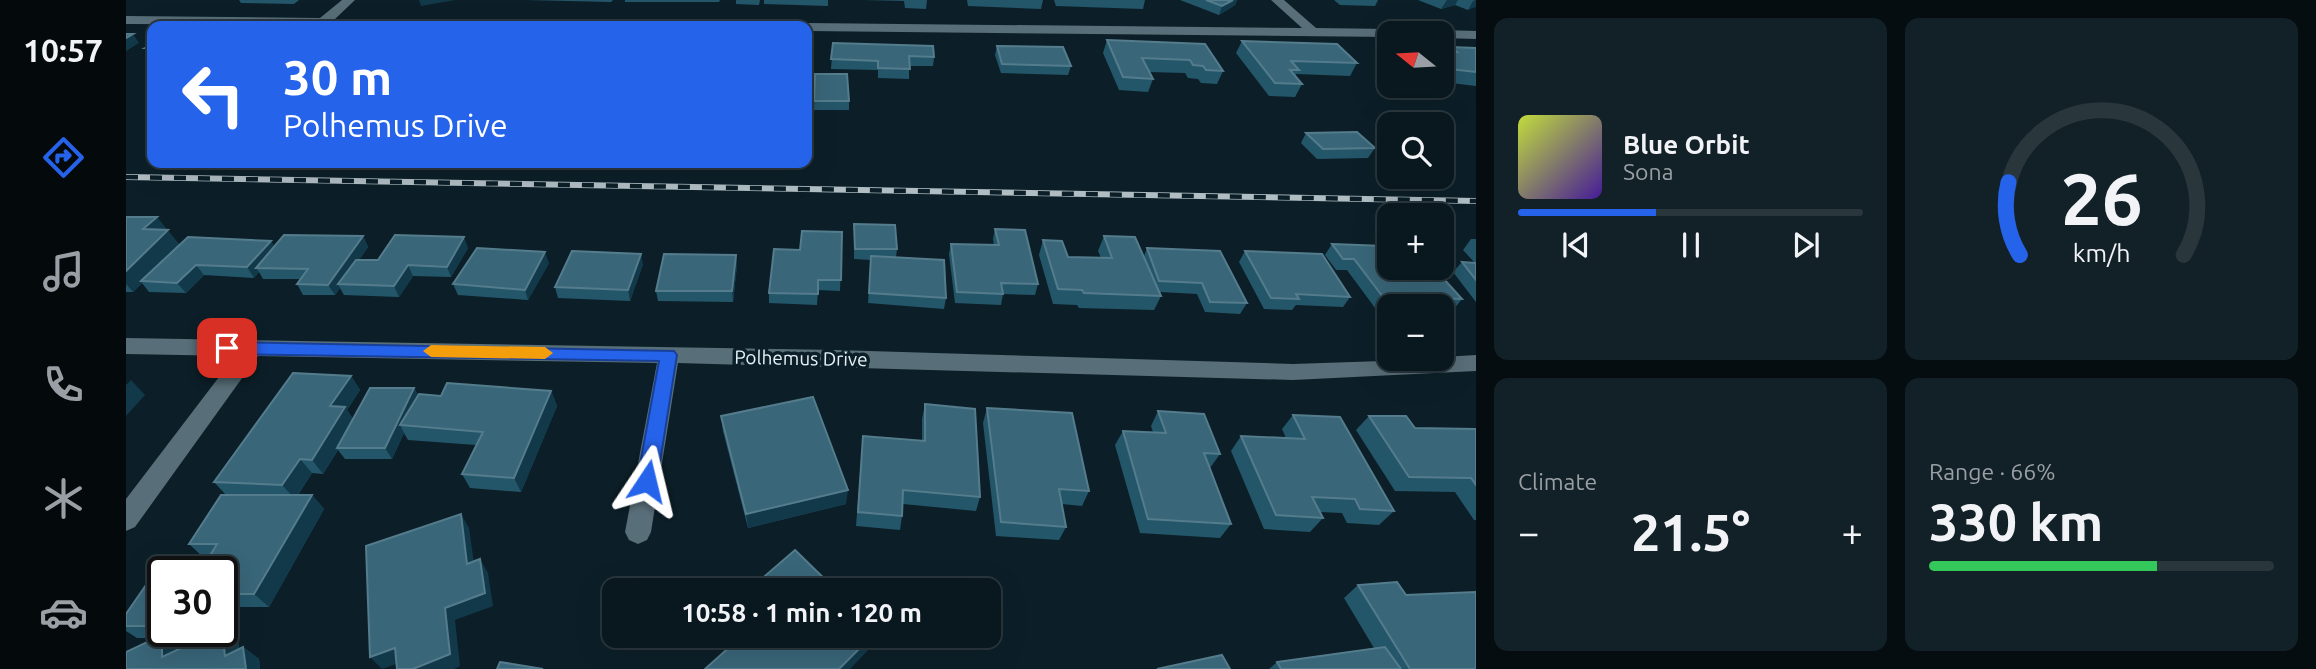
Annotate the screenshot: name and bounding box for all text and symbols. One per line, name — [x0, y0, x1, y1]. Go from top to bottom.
north arrow — [1377, 21, 1454, 98]
map controls — [1377, 21, 1454, 371]
text: 10:57 — [23, 32, 103, 68]
icon: left — [168, 49, 259, 140]
text: 30 m — [283, 49, 392, 104]
text: Polhemus Drive — [283, 107, 508, 143]
button: search — [1377, 112, 1454, 189]
text: Blue Orbit — [1623, 130, 1750, 159]
icon: directions — [39, 133, 88, 182]
text: 26 — [2060, 158, 2143, 240]
text: Sona — [1623, 159, 1673, 184]
button: + — [1377, 203, 1454, 280]
icon: previous — [1557, 226, 1595, 264]
icon: pause — [1672, 226, 1710, 264]
icon: next — [1787, 226, 1825, 264]
text: km/h — [2073, 239, 2130, 267]
icon: music — [39, 247, 88, 296]
button: − — [1377, 294, 1454, 371]
pin — [197, 318, 257, 378]
icon: arrive — [208, 329, 246, 367]
street label: Polhemus Drive — [734, 346, 868, 370]
icon: phone — [39, 360, 88, 409]
position arrow — [610, 444, 684, 518]
text: Range · 66% — [1929, 459, 2056, 484]
text: Climate — [1518, 469, 1597, 494]
icon: climate — [39, 474, 88, 523]
text: 330 km — [1929, 493, 2103, 551]
text: 21.5° — [1631, 503, 1750, 561]
text: − — [1518, 511, 1539, 553]
text: + — [1842, 511, 1863, 553]
speed limit sign: 30 — [147, 556, 238, 647]
icon: car — [39, 588, 88, 637]
text: 10:58 · 1 min · 120 m — [681, 598, 922, 627]

